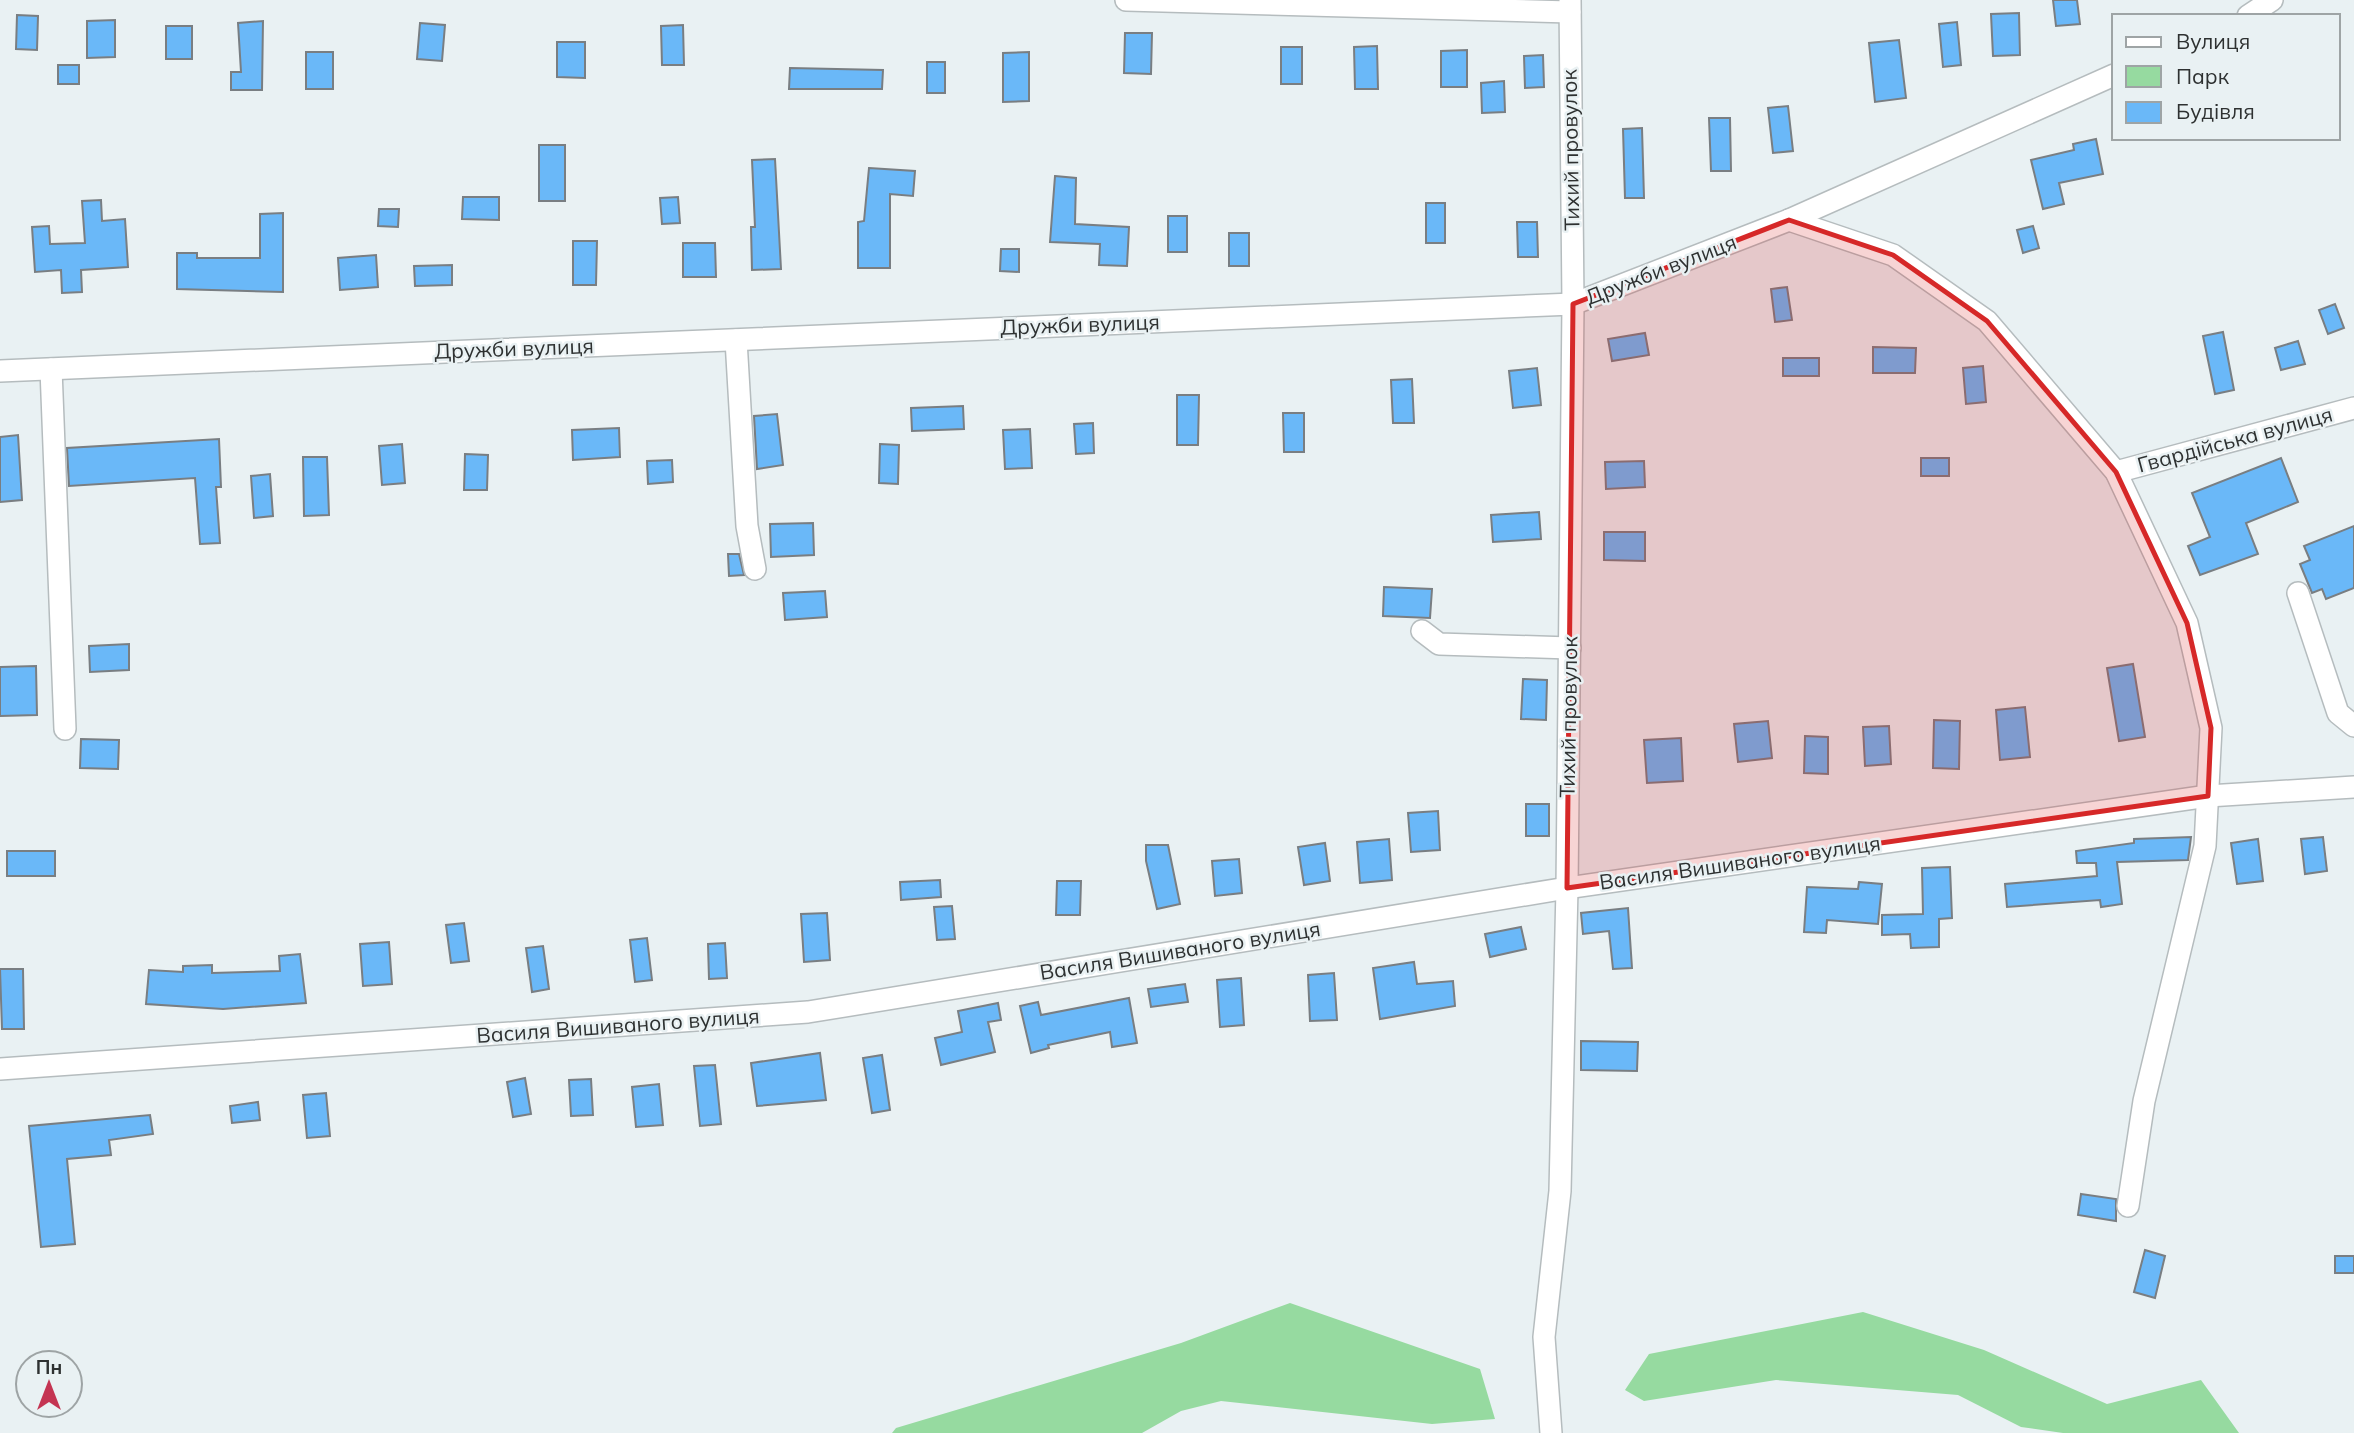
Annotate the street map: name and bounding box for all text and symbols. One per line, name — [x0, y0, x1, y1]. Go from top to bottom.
legend — [2112, 14, 2340, 140]
text: Вулиця — [2176, 28, 2250, 54]
text: Парк — [2176, 63, 2230, 89]
street label: Тихий провулок — [1556, 68, 1584, 231]
text: Будівля — [2176, 98, 2255, 124]
street label: Дружби вулиця — [1581, 228, 1740, 310]
street label: Дружби вулиця — [1000, 308, 1160, 340]
street label: Дружби вулиця — [434, 332, 594, 364]
street label: Гвардійська вулиця — [2134, 400, 2335, 478]
street label: Тихий провулок — [1554, 635, 1582, 798]
street label: Василя Вишиваного вулиця — [1597, 829, 1882, 895]
street label: Василя Вишиваного вулиця — [1038, 915, 1322, 985]
street label: Василя Вишиваного вулиця — [475, 1002, 760, 1048]
north arrow — [14, 1349, 84, 1419]
text: Пн — [36, 1355, 62, 1379]

